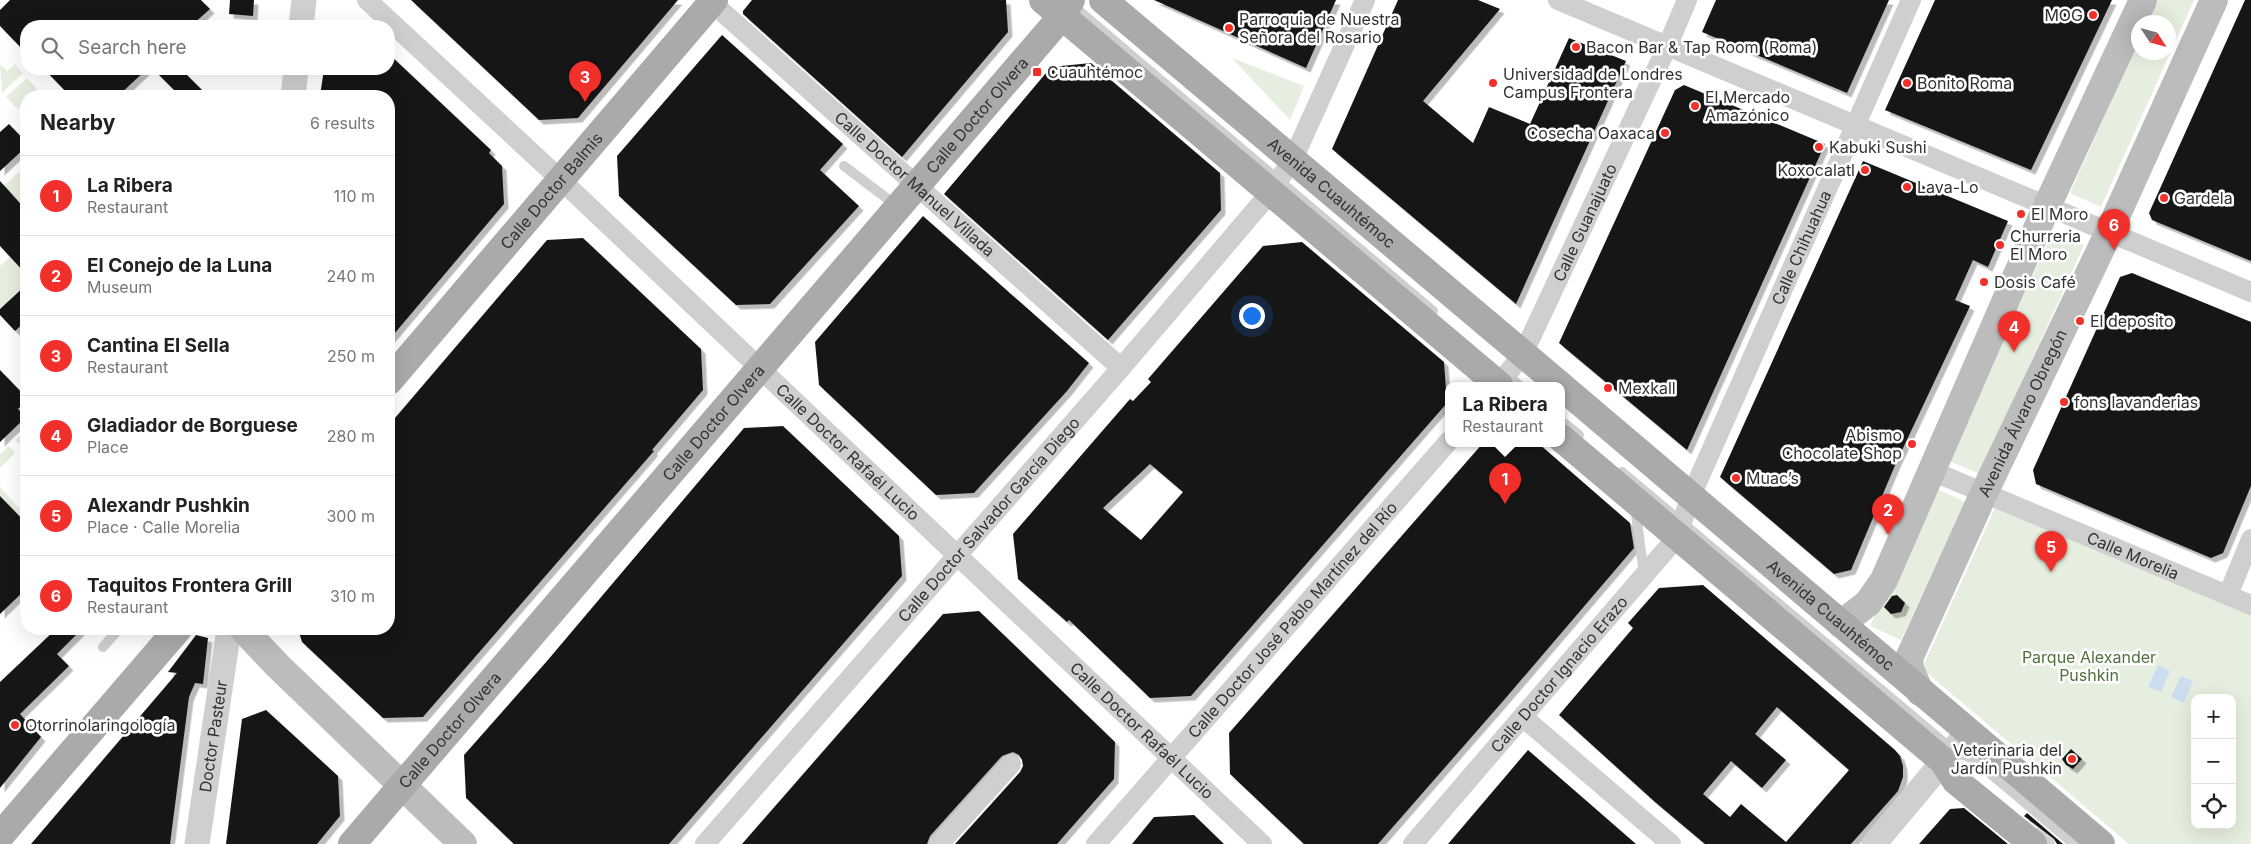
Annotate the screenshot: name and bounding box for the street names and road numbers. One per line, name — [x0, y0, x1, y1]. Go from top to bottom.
street label: Calle Doctor Olvera — [921, 53, 1032, 178]
street label: Calle Doctor Manuel Villada — [831, 107, 999, 261]
street label: Calle Doctor Balmis — [496, 128, 607, 253]
street label: Avenida Cuauhtémoc — [1264, 133, 1400, 252]
street label: Calle Guanajuato — [1548, 160, 1621, 285]
street label: Calle Chihuahua — [1767, 187, 1835, 308]
street label: Avenida Álvaro Obregón — [1974, 326, 2071, 500]
street label: Calle Doctor Olvera — [658, 360, 769, 485]
street label: Calle Doctor Rafaél Lucio — [772, 379, 924, 525]
street label: Calle Doctor Salvador García Diego — [894, 413, 1084, 626]
street label: Calle Doctor José Pablo Martínez del Río — [1183, 498, 1401, 742]
street label: Calle Morelia — [2084, 527, 2182, 584]
street label: Avenida Cuauhtémoc — [1763, 555, 1899, 675]
street label: Calle Doctor Ignacio Erazo — [1486, 592, 1632, 757]
street label: Calle Doctor Rafaél Lucio — [1066, 658, 1218, 803]
street label: Calle Doctor Olvera — [394, 668, 505, 792]
street label: Doctor Pasteur — [195, 679, 231, 794]

